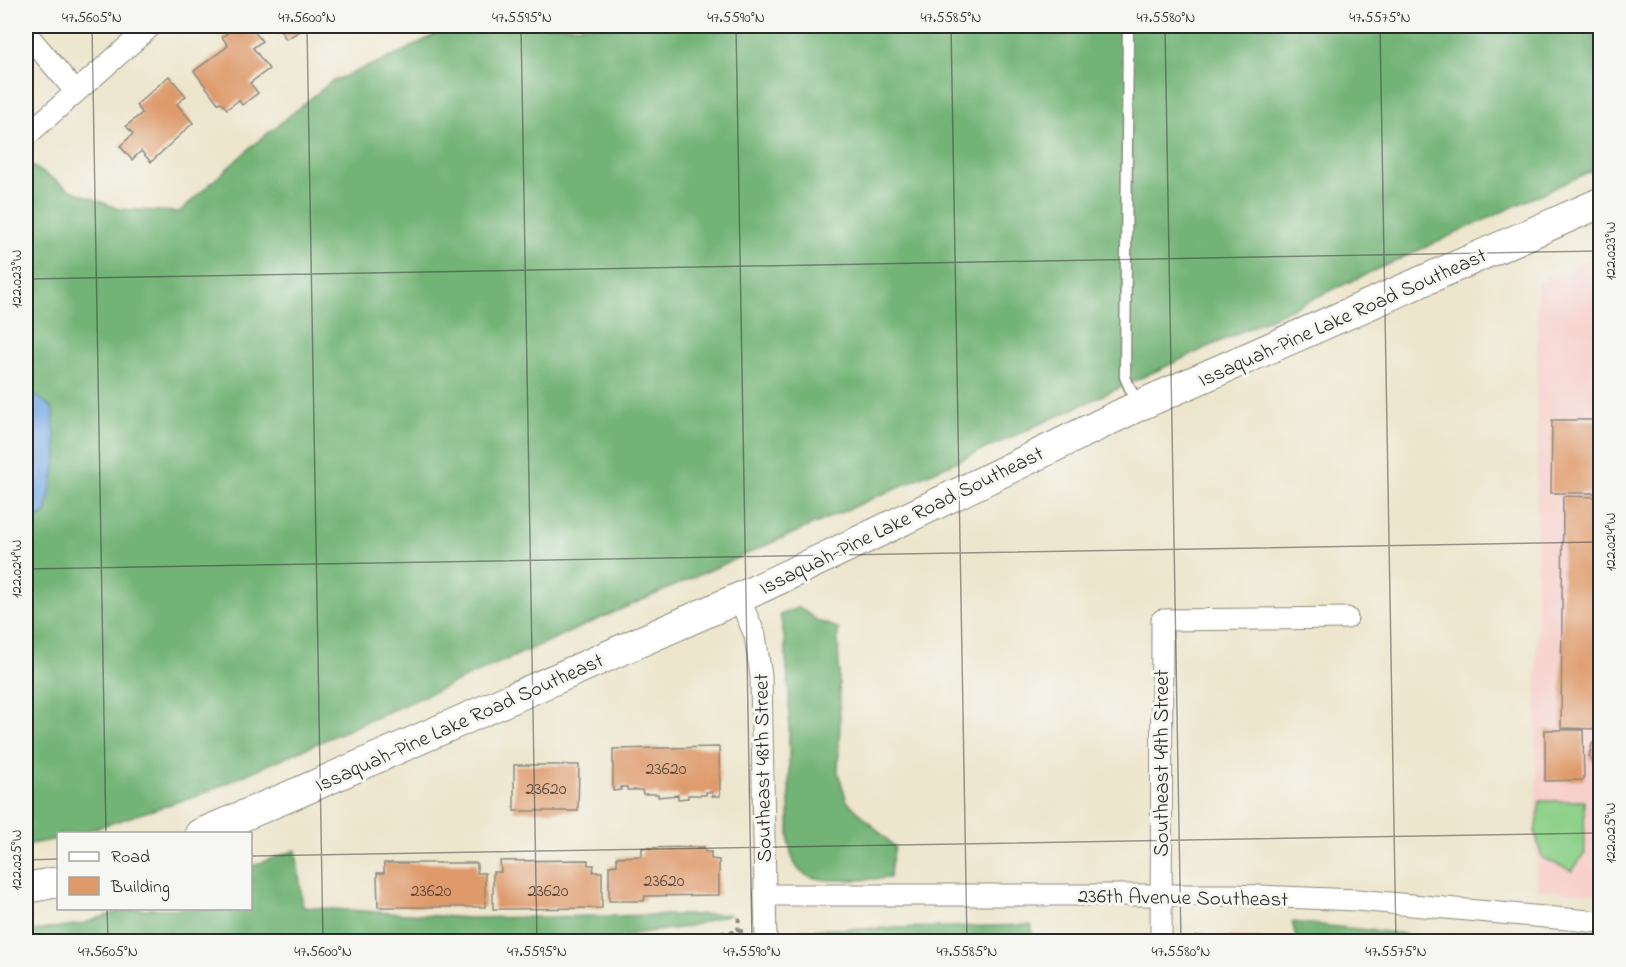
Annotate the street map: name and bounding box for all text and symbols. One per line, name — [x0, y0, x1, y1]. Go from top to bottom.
text: 47.5605°N — [62, 7, 122, 29]
text: 47.5600°N — [278, 7, 336, 29]
text: 47.5595°N — [492, 7, 552, 29]
text: 47.5590°N — [707, 7, 765, 29]
text: 47.5585°N — [921, 7, 981, 29]
text: 47.5580°N — [1137, 7, 1195, 29]
text: 47.5575°N — [1349, 7, 1411, 29]
text: 122.023°W — [1600, 222, 1622, 280]
street label: Issaquah-Pine Lake Road Southeast — [1194, 241, 1492, 396]
text: 122.023°W — [6, 250, 28, 308]
street label: Issaquah-Pine Lake Road Southeast — [755, 440, 1049, 604]
text: 122.024°W — [1600, 513, 1622, 571]
text: 122.024°W — [6, 540, 28, 598]
street label: Issaquah-Pine Lake Road Southeast — [311, 646, 609, 801]
street label: Southeast 49th Street — [1148, 669, 1178, 857]
street label: Southeast 48th Street — [747, 673, 781, 863]
house number: 23620 — [645, 757, 687, 783]
house number: 23620 — [525, 777, 567, 803]
text: 122.025°W — [1600, 803, 1622, 863]
text: 122.025°W — [6, 830, 28, 890]
legend — [57, 832, 252, 910]
text: Road — [111, 845, 150, 871]
house number: 23620 — [643, 869, 685, 895]
text: Building — [110, 875, 170, 902]
house number: 23620 — [410, 879, 452, 905]
house number: 23620 — [527, 879, 569, 905]
street label: 236th Avenue Southeast — [1077, 882, 1288, 916]
text: 47.5605°N — [78, 941, 138, 963]
text: 47.5600°N — [294, 941, 352, 963]
text: 47.5595°N — [507, 941, 567, 963]
text: 47.5590°N — [723, 941, 781, 963]
text: 47.5585°N — [937, 941, 997, 963]
text: 47.5580°N — [1152, 941, 1210, 963]
text: 47.5575°N — [1365, 941, 1427, 963]

